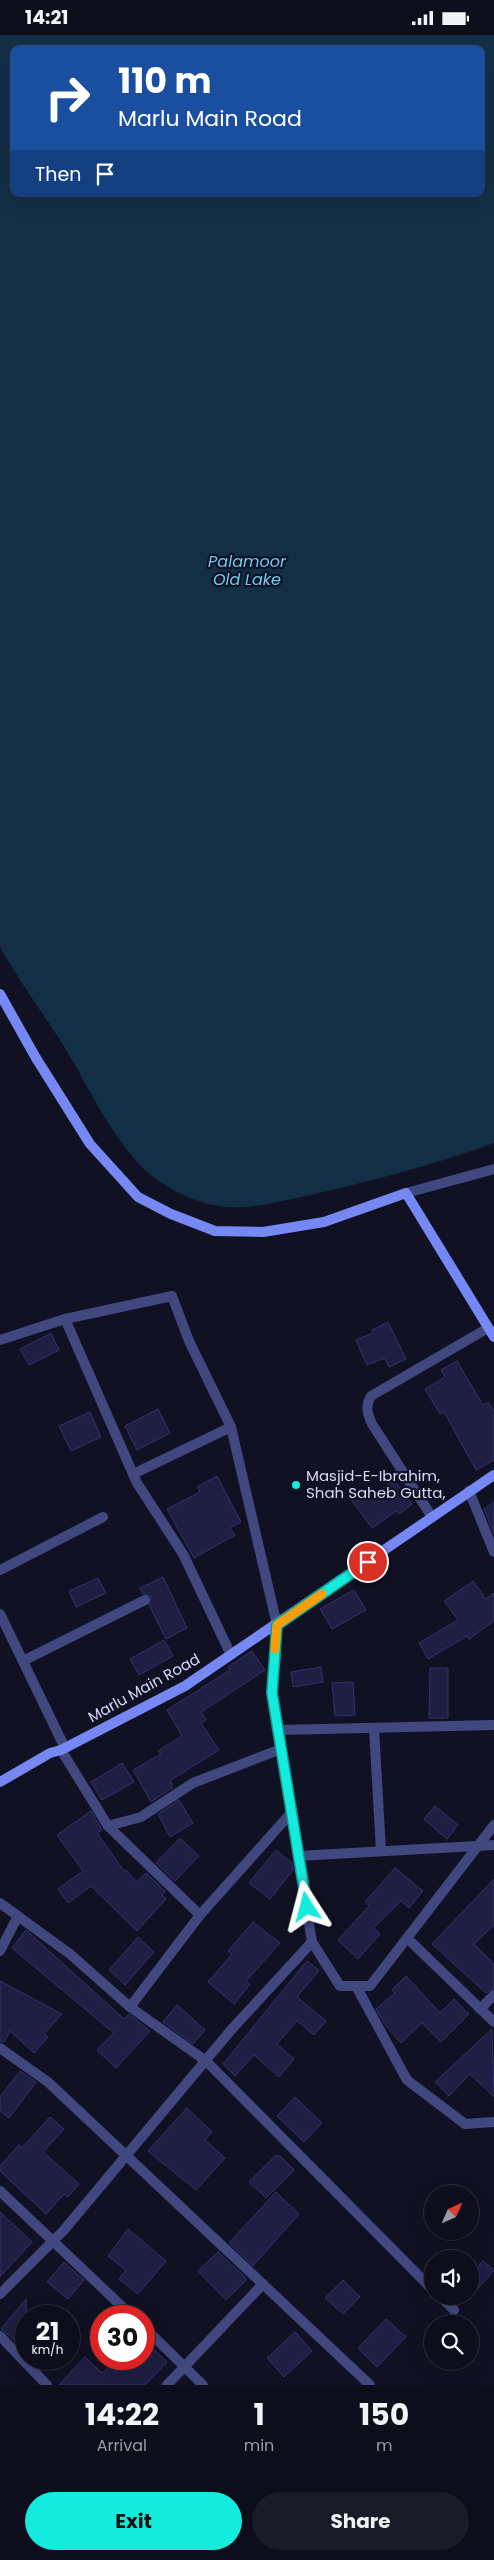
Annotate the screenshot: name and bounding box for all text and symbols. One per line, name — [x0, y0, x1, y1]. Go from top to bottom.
text: 14:21 — [25, 4, 68, 31]
text: 110 m — [118, 56, 212, 105]
icon: right — [35, 65, 100, 130]
text: Marlu Main Road — [118, 103, 302, 134]
icon: arrive — [91, 160, 119, 188]
text: Then — [35, 161, 81, 188]
water label: Palamoor Old Lake — [208, 550, 287, 591]
place label: Masjid-E-Ibrahim, Shah Saheb Gutta, — [306, 1465, 445, 1503]
marker: Masjid-E-Ibrahim, Shah Saheb Gutta, — [290, 1479, 302, 1491]
pin — [347, 1541, 389, 1583]
icon: arrive — [354, 1548, 382, 1576]
street label: Marlu Main Road — [84, 1648, 204, 1727]
position arrow — [280, 1880, 332, 1932]
north arrow — [424, 2185, 479, 2240]
map controls — [424, 2185, 479, 2370]
button: sound — [424, 2250, 479, 2305]
speed limit sign: 30 — [90, 2305, 155, 2370]
text: 21 — [36, 2314, 59, 2349]
button: search — [424, 2315, 479, 2370]
text: km/h — [32, 2341, 63, 2358]
text: 14:22 — [85, 2393, 159, 2436]
text: 1 — [253, 2393, 265, 2436]
text: 150 — [359, 2393, 409, 2436]
text: Arrival — [97, 2434, 147, 2457]
text: min — [244, 2434, 274, 2457]
text: m — [376, 2434, 392, 2457]
button: Exit — [25, 2492, 242, 2550]
button: Share — [252, 2492, 469, 2550]

